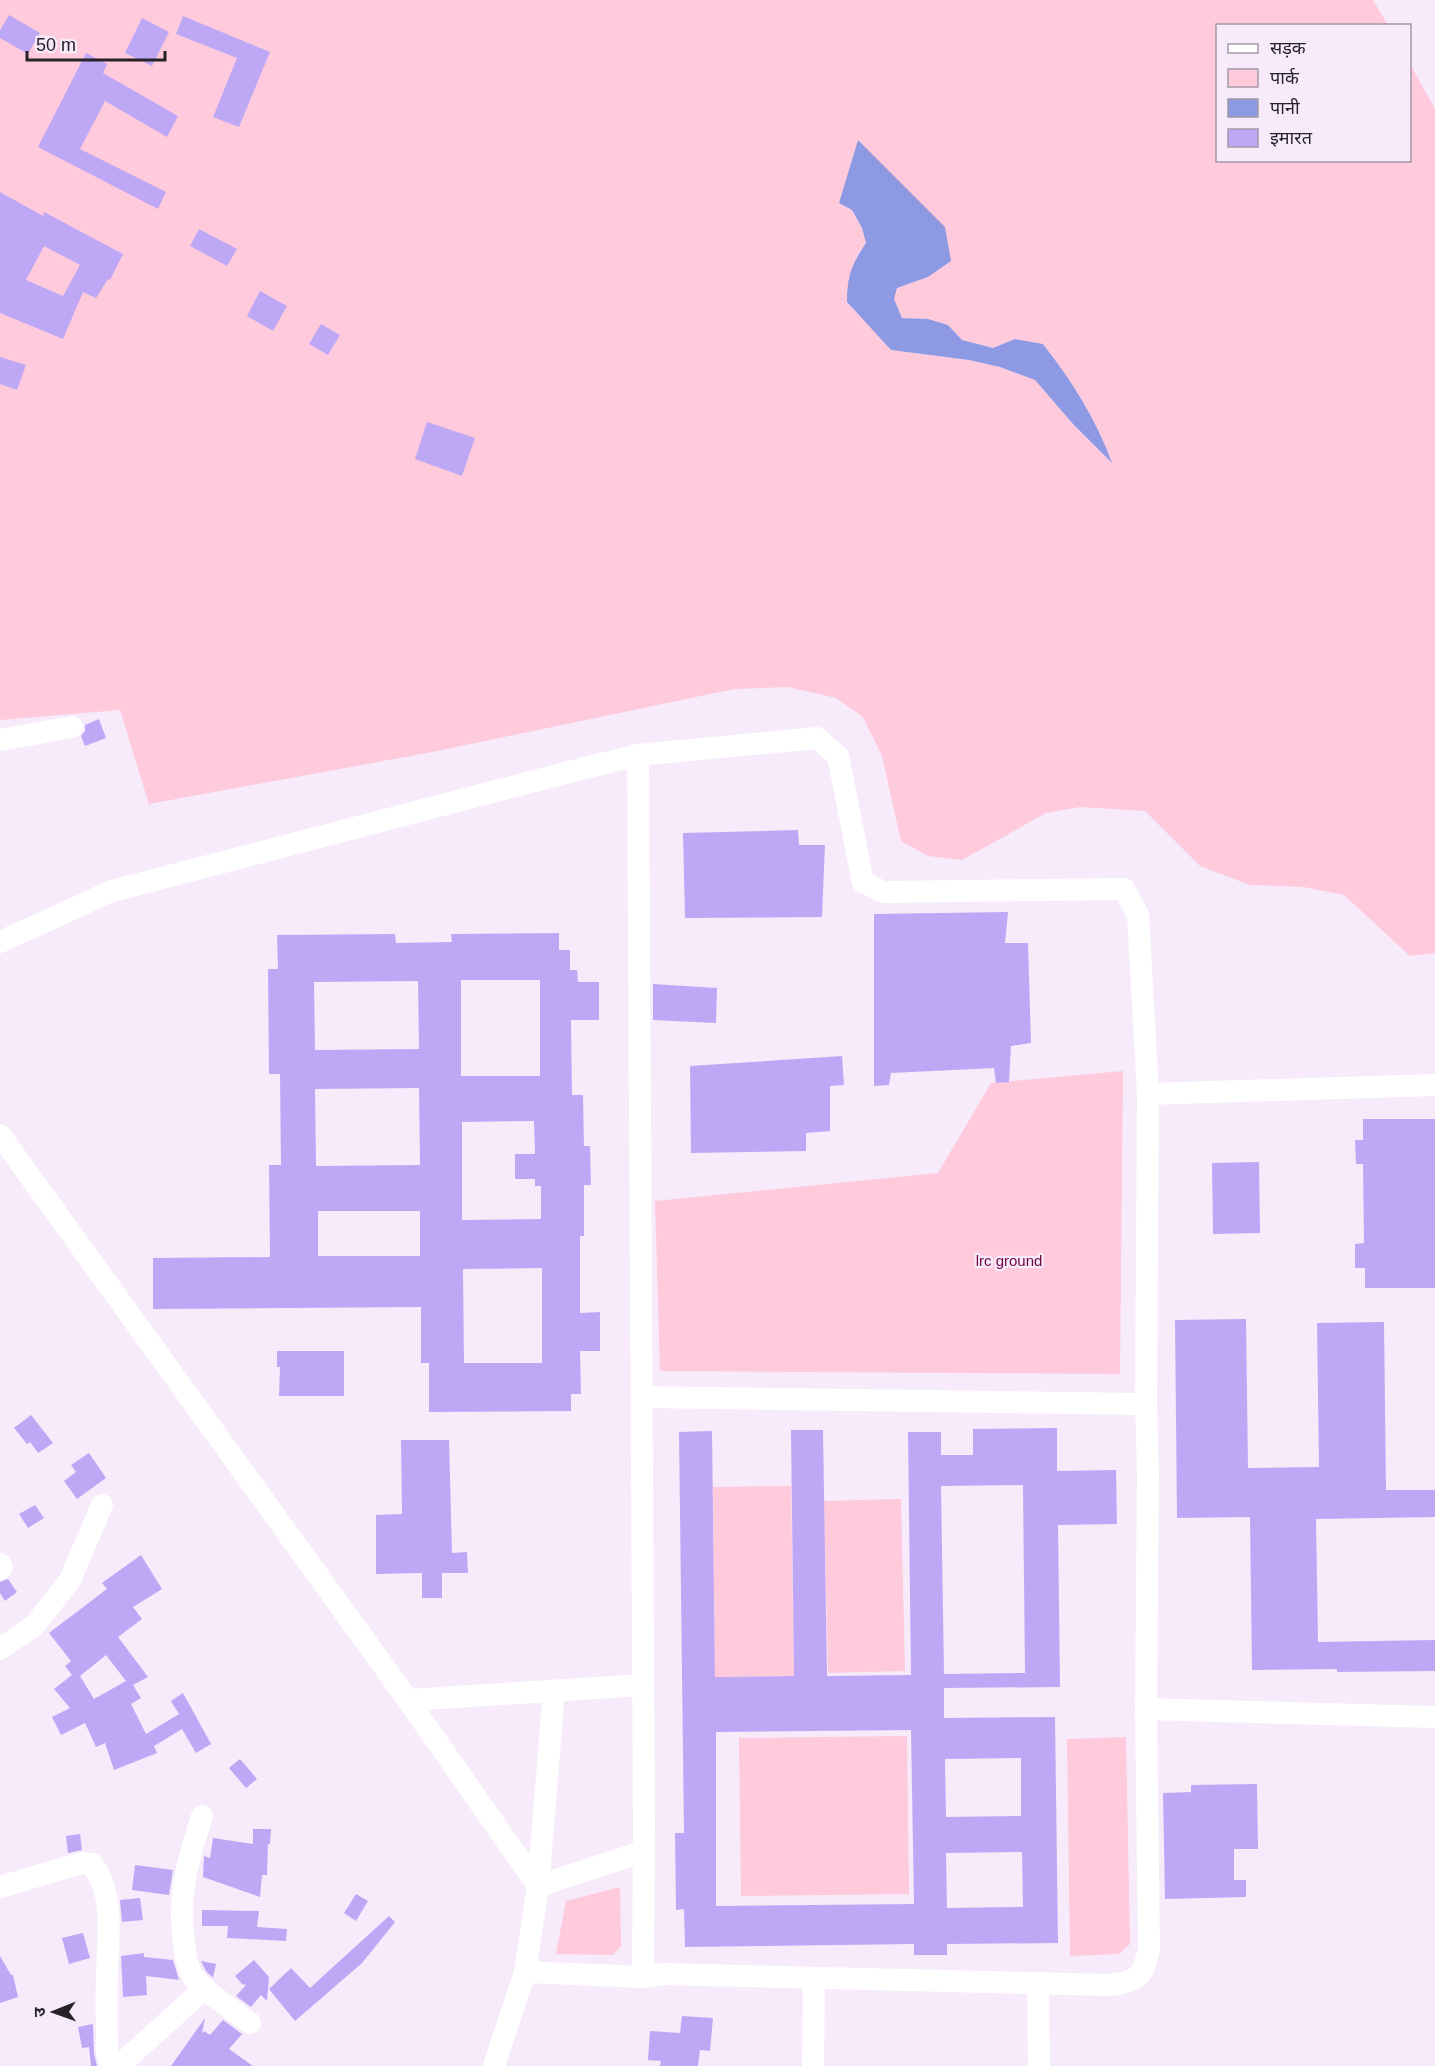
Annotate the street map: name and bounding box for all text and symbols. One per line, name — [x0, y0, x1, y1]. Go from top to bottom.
scale bar — [27, 24, 165, 62]
legend — [1216, 24, 1411, 162]
text: 50 m — [36, 35, 76, 55]
text: सड़क — [1270, 38, 1307, 58]
text: पार्क — [1270, 67, 1300, 88]
text: पानी — [1270, 98, 1300, 118]
text: इमारत — [1270, 128, 1313, 148]
park label: lrc ground — [976, 1252, 1042, 1269]
north arrow — [24, 1982, 84, 2042]
text: उ — [31, 2007, 48, 2017]

